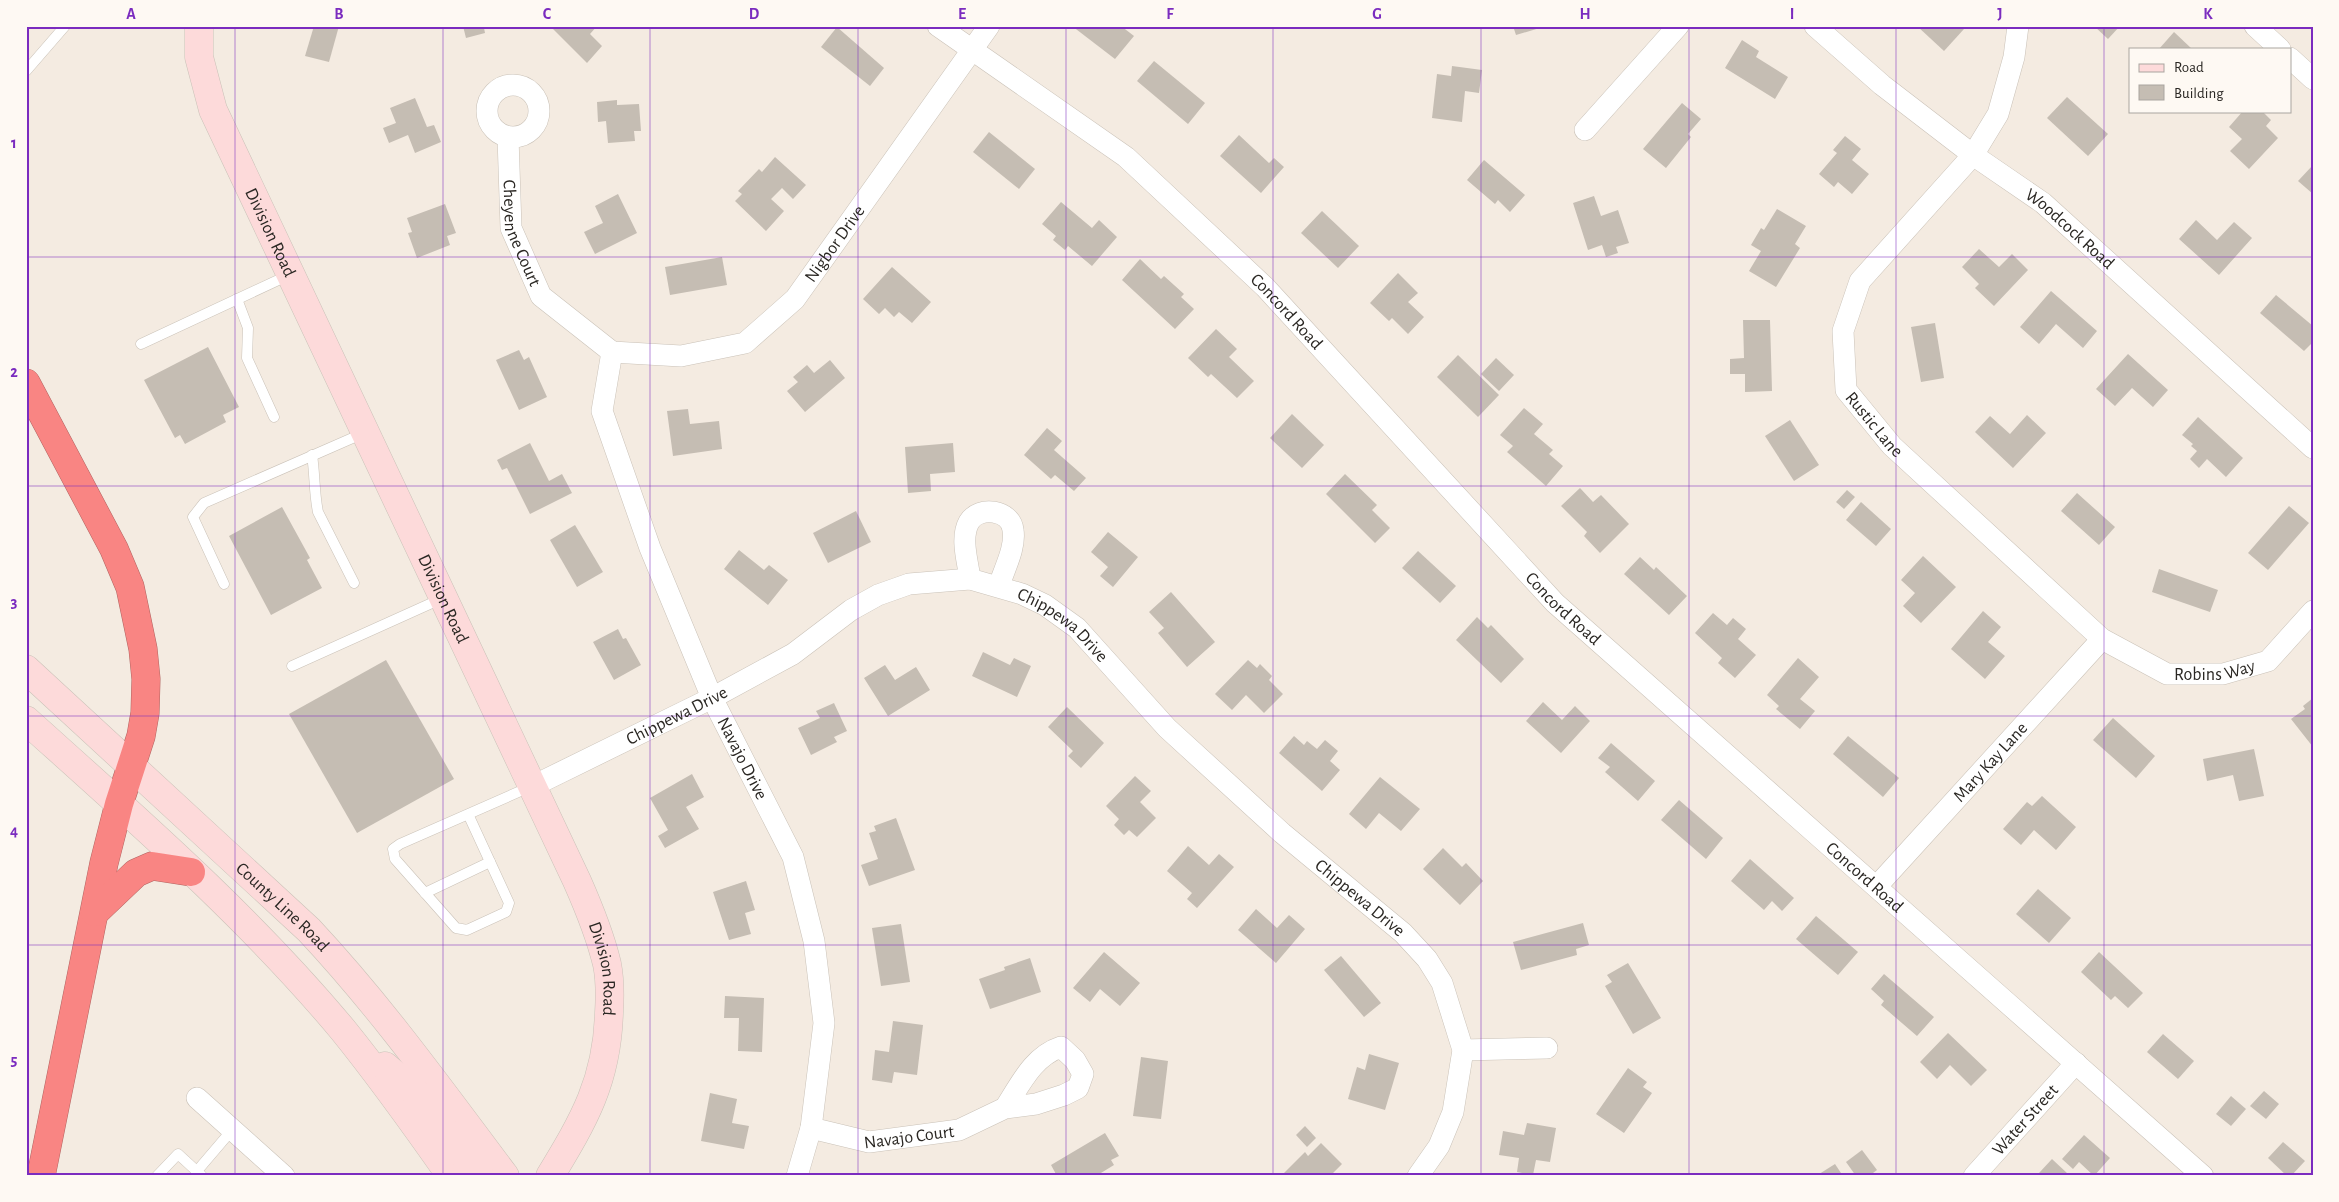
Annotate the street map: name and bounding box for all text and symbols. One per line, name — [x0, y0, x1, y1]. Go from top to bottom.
text: A — [126, 6, 136, 22]
text: B — [334, 6, 344, 22]
text: C — [543, 6, 552, 22]
text: D — [749, 6, 760, 22]
text: E — [958, 6, 966, 22]
text: F — [1166, 6, 1174, 22]
text: G — [1372, 6, 1382, 22]
text: H — [1579, 6, 1591, 22]
text: I — [1790, 6, 1794, 22]
text: J — [1997, 6, 2003, 22]
text: K — [2203, 6, 2213, 22]
legend — [2129, 48, 2292, 112]
text: Road — [2174, 60, 2204, 75]
text: Building — [2174, 86, 2224, 101]
text: 1 — [11, 135, 17, 151]
street label: Cheyenne Court — [499, 179, 544, 289]
street label: Division Road — [241, 186, 298, 280]
street label: Woodcock Road — [2022, 186, 2117, 273]
street label: Nigbor Drive — [802, 202, 869, 286]
street label: Concord Road — [1247, 270, 1326, 353]
text: 2 — [10, 364, 18, 380]
street label: Rustic Lane — [1841, 389, 1906, 461]
street label: Division Road — [414, 552, 471, 646]
street label: Concord Road — [1522, 569, 1604, 649]
street label: Chippewa Drive — [1014, 585, 1111, 666]
text: 3 — [11, 594, 18, 610]
street label: Robins Way — [2174, 657, 2257, 684]
street label: Chippewa Drive — [624, 683, 731, 749]
street label: Navajo Drive — [713, 715, 770, 803]
street label: Mary Kay Lane — [1950, 719, 2031, 806]
text: 4 — [10, 823, 18, 839]
street label: Concord Road — [1822, 839, 1906, 916]
street label: Chippewa Drive — [1311, 856, 1408, 940]
street label: County Line Road — [232, 859, 332, 955]
street label: Division Road — [585, 920, 618, 1016]
text: 5 — [11, 1052, 18, 1068]
street label: Water Street — [1989, 1081, 2062, 1159]
street label: Navajo Court — [863, 1123, 956, 1153]

